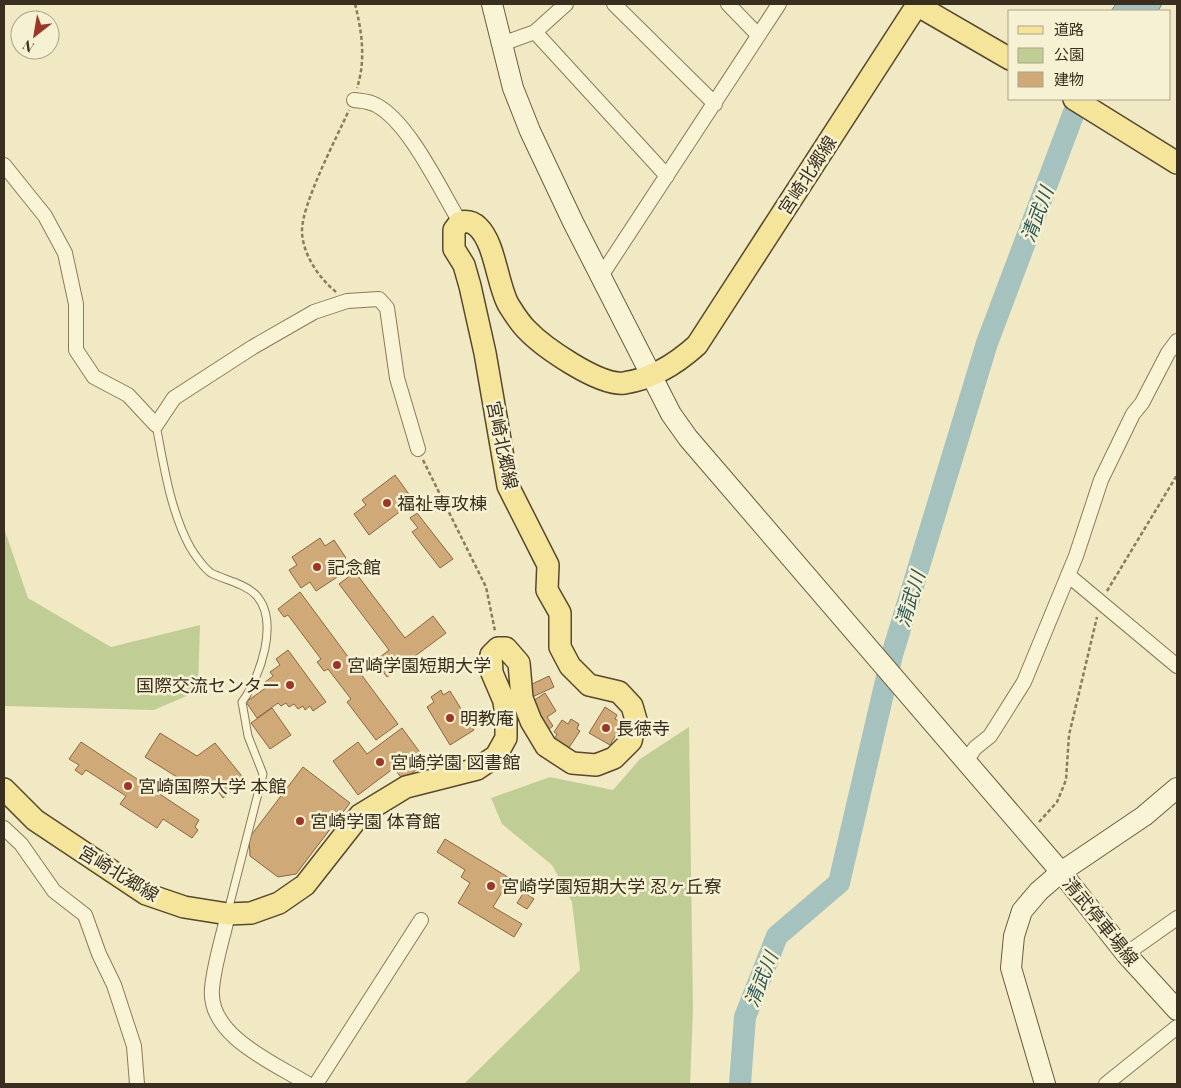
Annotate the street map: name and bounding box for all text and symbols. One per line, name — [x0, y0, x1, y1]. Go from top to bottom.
north arrow — [10, 10, 60, 60]
legend — [1008, 10, 1171, 100]
text: 道路 — [1054, 19, 1084, 39]
text: N — [19, 36, 37, 57]
text: 公園 — [1054, 44, 1084, 64]
text: 建物 — [1054, 69, 1084, 89]
street label: 宮崎北郷線 — [772, 131, 842, 219]
water label: 清武川 — [1014, 181, 1059, 245]
street label: 宮崎北郷線 — [482, 398, 524, 492]
place label: 福祉専攻棟 — [397, 491, 487, 515]
marker: 福祉専攻棟 — [381, 497, 393, 509]
place label: 記念館 — [327, 555, 381, 579]
marker: 記念館 — [311, 561, 323, 573]
water label: 清武川 — [888, 566, 930, 630]
place label: 宮崎学園短期大学 — [347, 653, 491, 677]
marker: 宮崎学園短期大学 — [331, 659, 343, 671]
place label: 国際交流センター — [136, 673, 280, 697]
marker: 国際交流センター — [284, 679, 296, 691]
place label: 明教庵 — [460, 706, 514, 730]
marker: 明教庵 — [444, 712, 456, 724]
place label: 長徳寺 — [616, 716, 670, 740]
marker: 長徳寺 — [600, 722, 612, 734]
place label: 宮崎学園 図書館 — [390, 750, 520, 774]
marker: 宮崎学園 図書館 — [374, 756, 386, 768]
place label: 宮崎国際大学 本館 — [138, 774, 286, 798]
marker: 宮崎国際大学 本館 — [122, 780, 134, 792]
place label: 宮崎学園 体育館 — [310, 809, 440, 833]
marker: 宮崎学園 体育館 — [294, 815, 306, 827]
street label: 宮崎北郷線 — [74, 840, 164, 906]
street label: 清武停車場線 — [1058, 871, 1144, 971]
place label: 宮崎学園短期大学 忍ヶ丘寮 — [501, 874, 721, 898]
marker: 宮崎学園短期大学 忍ヶ丘寮 — [485, 880, 497, 892]
water label: 清武川 — [737, 946, 783, 1010]

